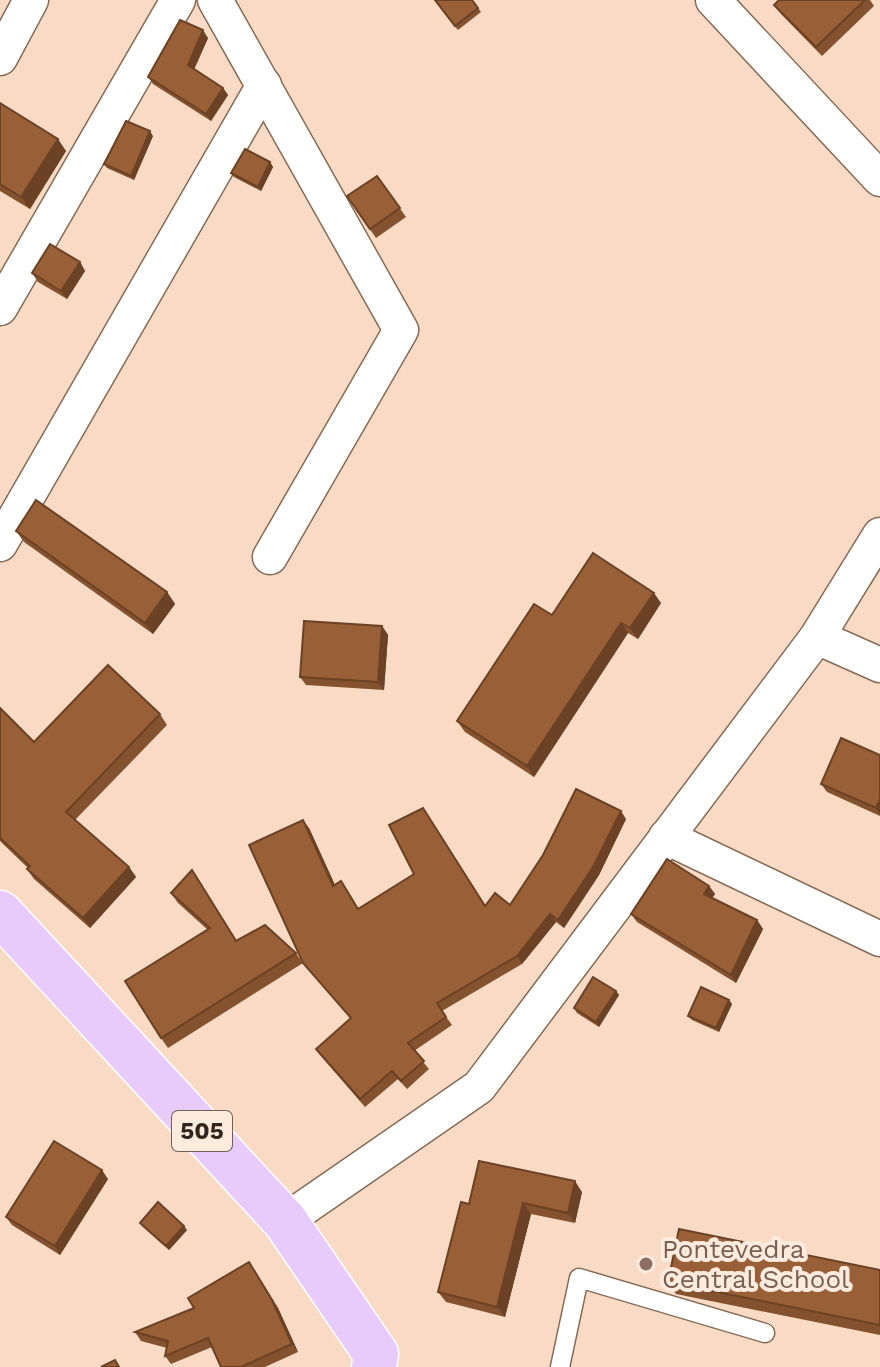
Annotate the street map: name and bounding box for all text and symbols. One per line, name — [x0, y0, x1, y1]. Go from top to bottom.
road number: 505 — [172, 1111, 232, 1151]
place label: Pontevedra Central School — [662, 1234, 849, 1294]
marker: Pontevedra Central School — [637, 1255, 655, 1273]

